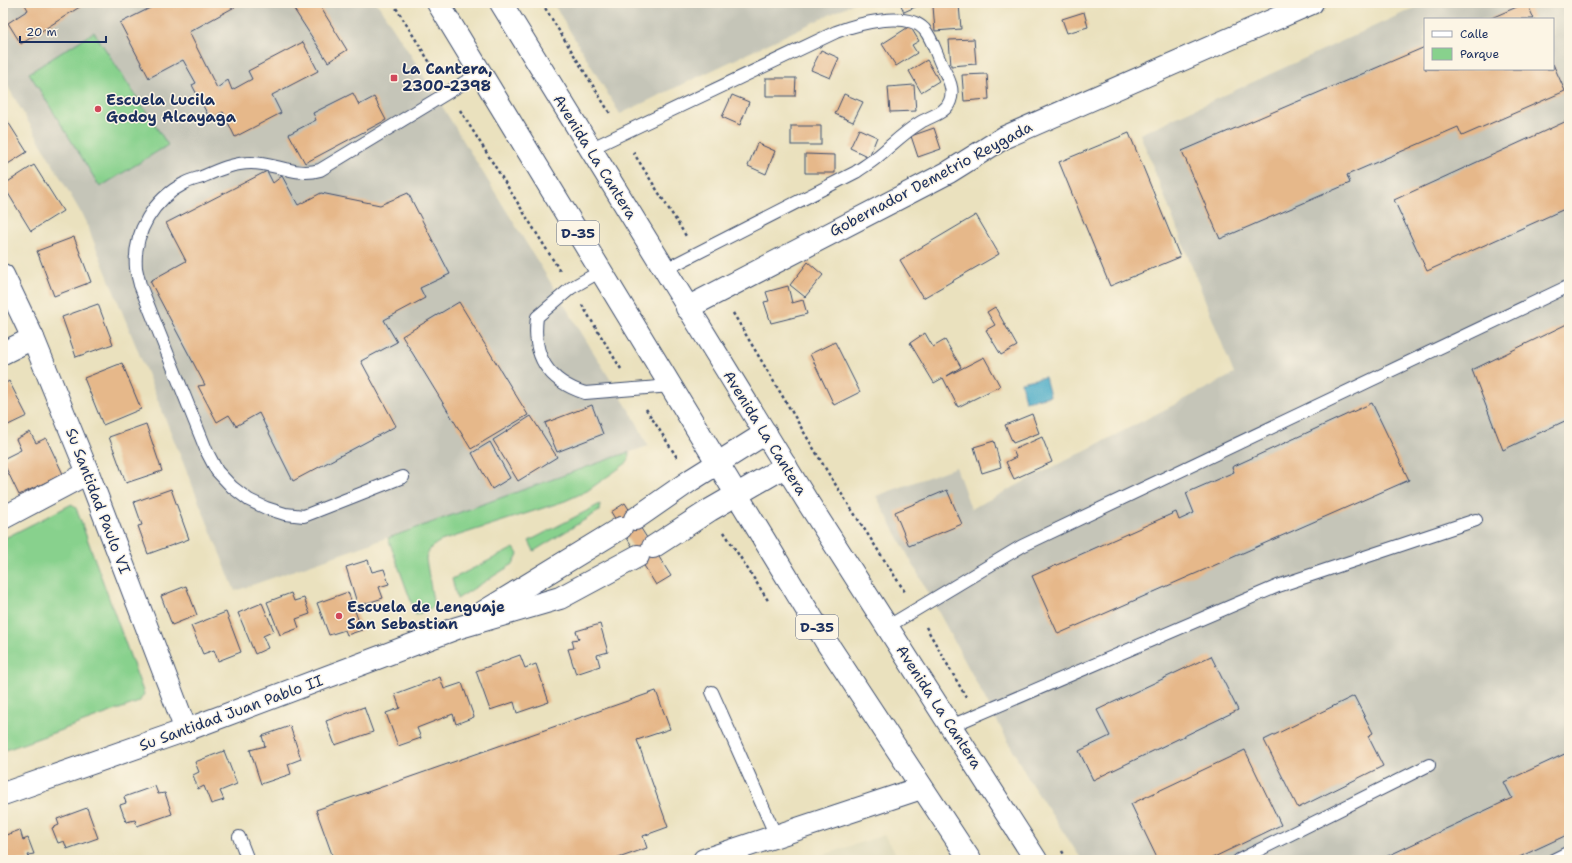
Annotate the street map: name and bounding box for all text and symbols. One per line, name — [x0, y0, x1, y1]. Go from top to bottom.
scale bar — [20, 18, 106, 44]
legend — [1424, 18, 1554, 70]
text: 20 m — [26, 24, 57, 40]
text: Calle — [1460, 26, 1489, 42]
text: Parque — [1460, 46, 1499, 62]
place label: La Cantera, 2300-2398 — [402, 59, 493, 96]
marker: La Cantera, 2300-2398 — [389, 73, 399, 83]
place label: Escuela Lucila Godoy Alcayaga — [106, 90, 237, 127]
street label: Avenida La Cantera — [549, 91, 642, 224]
marker: Escuela Lucila Godoy Alcayaga — [93, 104, 103, 114]
street label: Gobernador Demetrio Reygada — [826, 117, 1037, 241]
road number: D-35 — [557, 221, 599, 245]
street label: Avenida La Cantera — [719, 367, 812, 500]
street label: Su Santidad Paulo VI — [61, 425, 135, 577]
place label: Escuela de Lenguaje San Sebastian — [347, 597, 505, 634]
marker: Escuela de Lenguaje San Sebastian — [334, 611, 344, 621]
road number: D-35 — [796, 615, 838, 639]
street label: Avenida La Cantera — [892, 641, 987, 773]
street label: Su Santidad Juan Pablo II — [136, 670, 326, 756]

